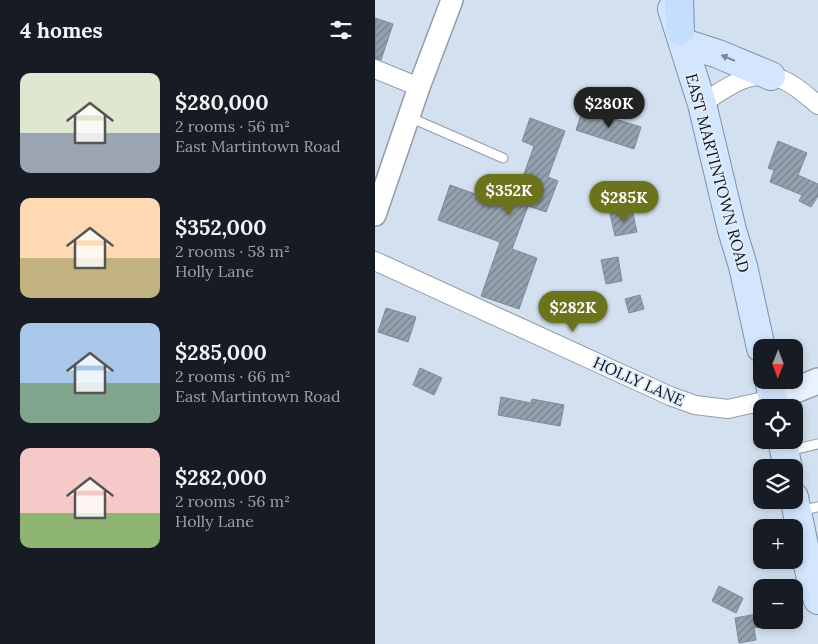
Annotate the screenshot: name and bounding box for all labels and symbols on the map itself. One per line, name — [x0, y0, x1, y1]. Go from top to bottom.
one-way arrow — [721, 54, 735, 62]
street label: EAST MARTINTOWN ROAD — [682, 71, 754, 275]
pin: $280K — [574, 86, 644, 129]
pin: $352K — [474, 174, 544, 216]
pin: $285K — [589, 180, 659, 223]
pin: $282K — [538, 290, 608, 333]
north arrow — [753, 339, 803, 389]
street label: HOLLY LANE — [590, 352, 688, 410]

